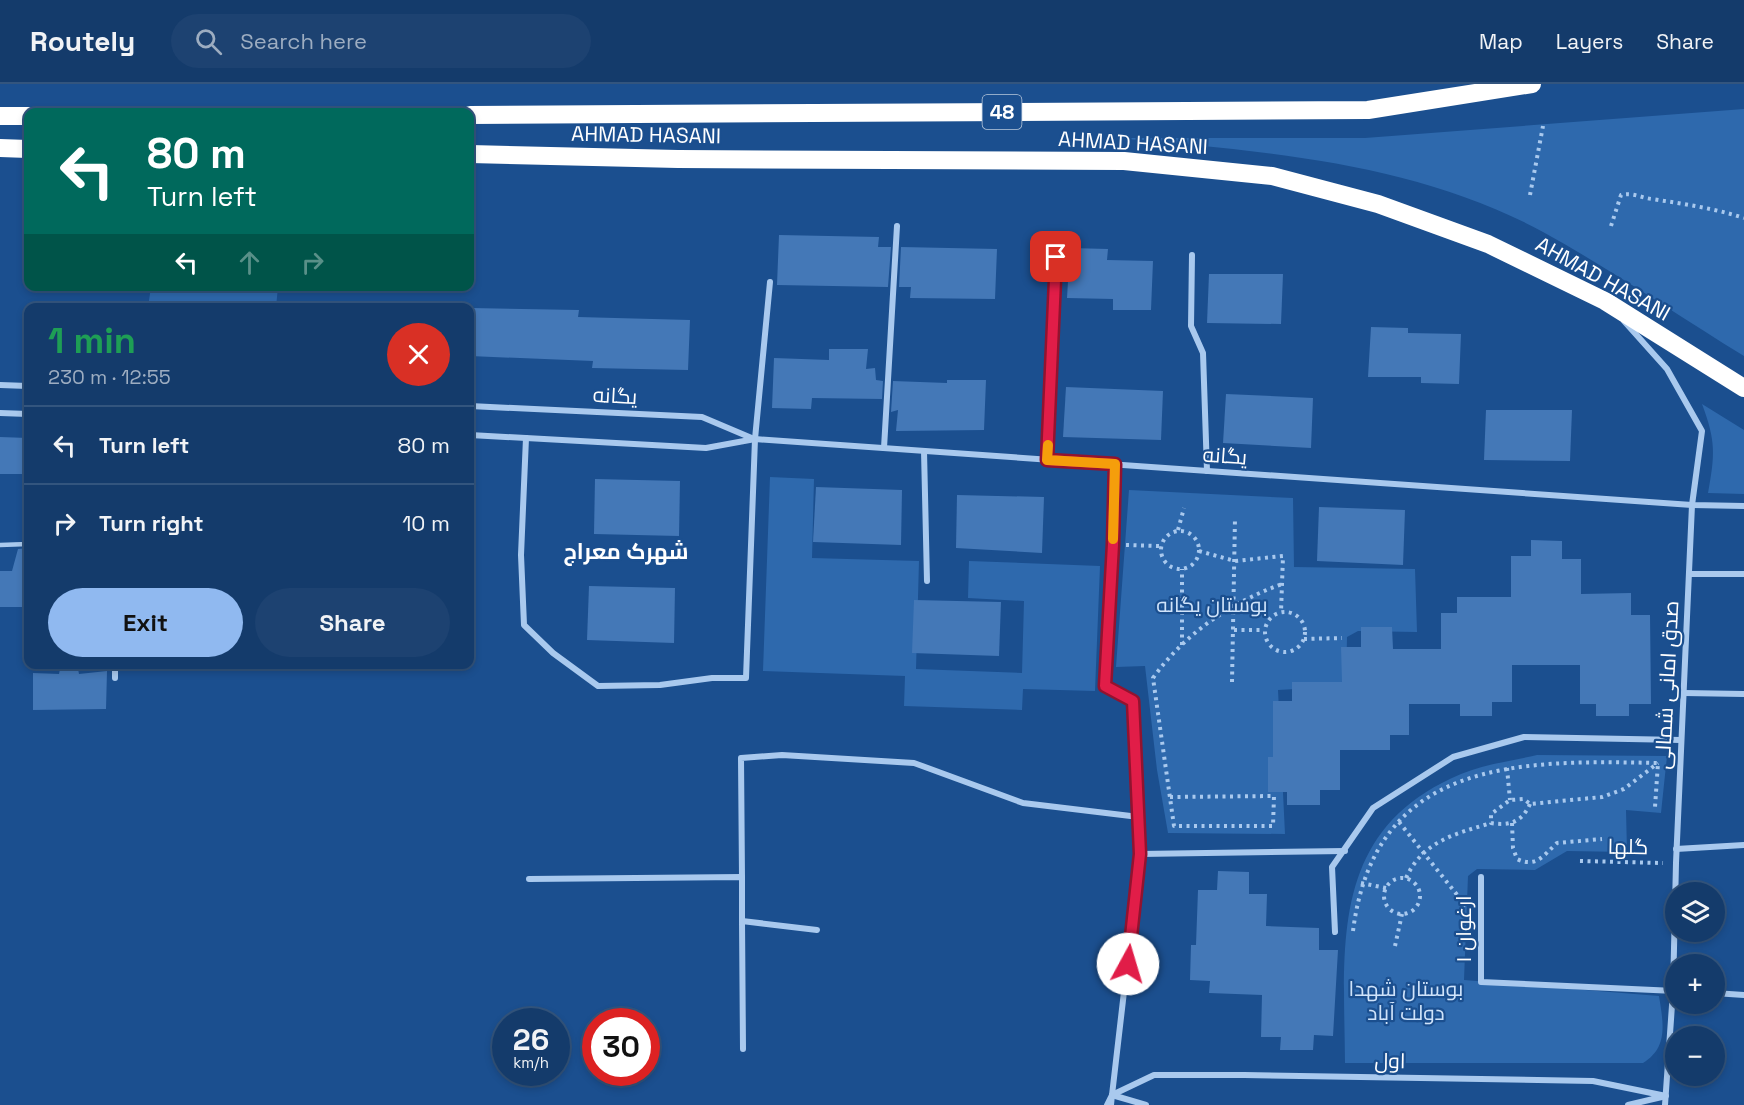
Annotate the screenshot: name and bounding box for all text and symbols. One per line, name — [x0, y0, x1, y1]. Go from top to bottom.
search box — [171, 14, 591, 68]
text: Routely — [30, 23, 135, 59]
icon: search — [192, 25, 225, 58]
text: Search here — [240, 27, 367, 55]
text: Map — [1479, 28, 1523, 55]
text: Layers — [1556, 28, 1623, 55]
text: Share — [1656, 28, 1714, 55]
road number: 48 — [982, 95, 1022, 129]
street label: AHMAD HASANI — [571, 120, 721, 149]
street label: AHMAD HASANI — [1058, 125, 1209, 160]
text: 80 m — [147, 127, 246, 180]
icon: left — [48, 132, 126, 210]
text: Turn left — [147, 179, 257, 214]
street label: AHMAD HASANI — [1531, 230, 1675, 327]
pin — [1030, 231, 1081, 282]
icon: arrive — [1039, 240, 1072, 273]
icon: left — [170, 246, 203, 279]
icon: ahead — [233, 246, 266, 279]
icon: right — [296, 246, 329, 279]
text: 1 min — [48, 318, 136, 364]
button: close — [387, 323, 450, 386]
text: 230 m · 12:55 — [48, 364, 171, 390]
street label: یگانه — [592, 381, 638, 410]
icon: left — [48, 429, 81, 462]
text: Turn left — [99, 431, 189, 459]
text: 80 m — [398, 431, 450, 459]
street label: یگانه — [1202, 440, 1249, 471]
icon: right — [48, 507, 81, 540]
text: Turn right — [99, 509, 204, 537]
text: 10 m — [402, 509, 450, 537]
district label: شهرک معراج — [563, 537, 689, 566]
button: Exit — [48, 588, 243, 657]
button: Share — [255, 588, 450, 657]
park label: بوستان یگانه — [1156, 591, 1268, 618]
street label: صدق امانی شمالی — [1649, 600, 1684, 770]
street label: گلها — [1607, 833, 1649, 860]
map controls — [1665, 882, 1725, 1086]
button: layers — [1665, 882, 1725, 942]
street label: ارغوان ۱ — [1450, 895, 1477, 963]
position arrow — [1096, 932, 1160, 996]
button: + — [1665, 954, 1725, 1014]
park label: بوستان شهدا دولت آباد — [1349, 975, 1463, 1026]
speed limit sign: 30 — [582, 1008, 660, 1086]
text: 26 — [513, 1020, 549, 1059]
button: − — [1665, 1026, 1725, 1086]
street label: اول — [1374, 1047, 1406, 1074]
text: km/h — [513, 1053, 549, 1072]

